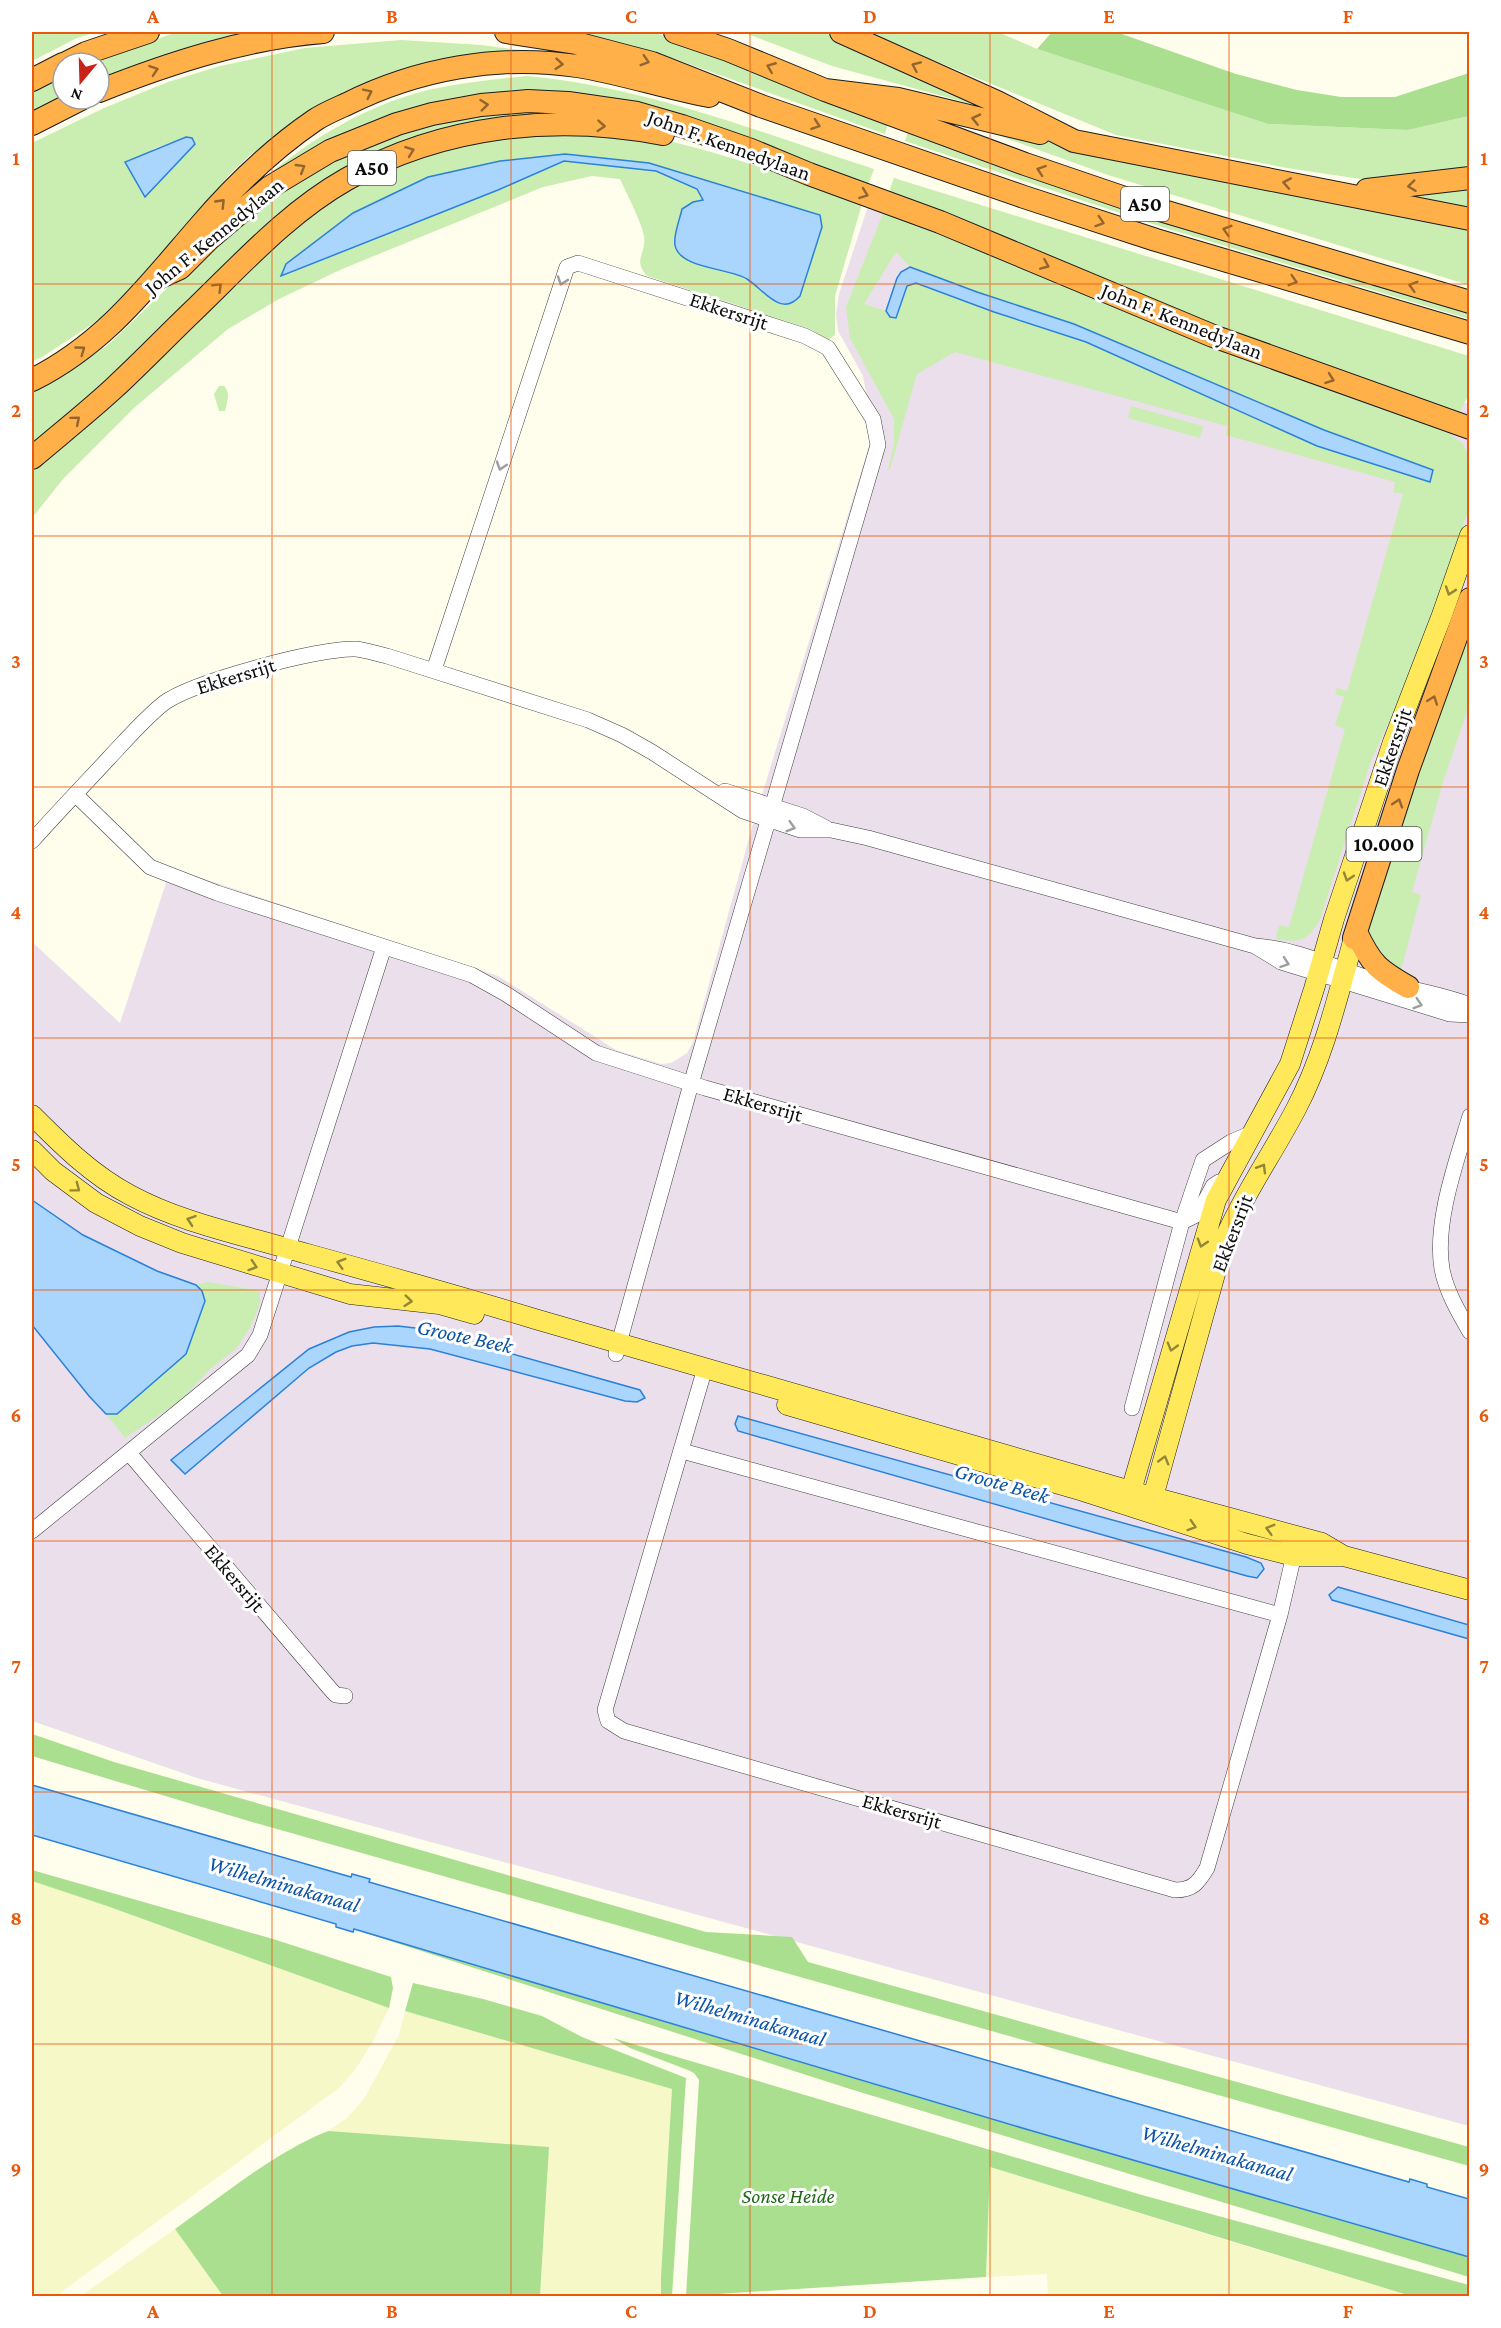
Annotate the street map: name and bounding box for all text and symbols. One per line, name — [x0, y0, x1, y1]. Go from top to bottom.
text: A — [146, 5, 160, 27]
text: B — [386, 5, 398, 27]
text: C — [625, 5, 637, 27]
text: D — [863, 5, 877, 27]
text: E — [1103, 5, 1115, 27]
text: F — [1343, 5, 1354, 27]
north arrow — [51, 51, 111, 111]
one-way arrow — [639, 54, 650, 66]
one-way arrow — [554, 57, 564, 70]
one-way arrow — [767, 62, 778, 74]
one-way arrow — [911, 62, 922, 74]
one-way arrow — [148, 65, 159, 78]
text: N — [68, 85, 84, 105]
one-way arrow — [362, 89, 373, 100]
one-way arrow — [479, 99, 489, 112]
street label: John F. Kennedylaan — [642, 104, 814, 186]
one-way arrow — [971, 113, 981, 126]
one-way arrow — [810, 118, 821, 131]
one-way arrow — [597, 119, 606, 132]
one-way arrow — [404, 146, 414, 159]
text: 1 — [12, 147, 20, 169]
text: 1 — [1480, 147, 1488, 169]
road number: A50 — [348, 151, 396, 185]
one-way arrow — [295, 164, 305, 176]
one-way arrow — [1036, 164, 1047, 177]
street label: John F. Kennedylaan — [138, 173, 288, 301]
one-way arrow — [1282, 177, 1292, 190]
one-way arrow — [1407, 179, 1416, 192]
one-way arrow — [858, 187, 869, 199]
road number: A50 — [1121, 187, 1169, 221]
one-way arrow — [214, 199, 225, 209]
one-way arrow — [1094, 214, 1105, 227]
one-way arrow — [1222, 225, 1232, 237]
one-way arrow — [1039, 258, 1050, 270]
one-way arrow — [1287, 274, 1298, 286]
one-way arrow — [557, 275, 569, 286]
street label: John F. Kennedylaan — [1096, 277, 1266, 364]
one-way arrow — [1408, 281, 1419, 293]
one-way arrow — [210, 283, 221, 294]
street label: Ekkersrijt — [687, 287, 772, 335]
one-way arrow — [75, 346, 86, 357]
one-way arrow — [1324, 371, 1334, 384]
text: 2 — [11, 399, 21, 421]
text: 2 — [1479, 399, 1489, 421]
one-way arrow — [69, 417, 80, 428]
one-way arrow — [496, 460, 508, 471]
one-way arrow — [1445, 585, 1458, 596]
text: 3 — [11, 650, 21, 672]
text: 3 — [1479, 650, 1489, 672]
street label: Ekkersrijt — [194, 652, 279, 699]
one-way arrow — [1426, 695, 1439, 706]
street label: Ekkersrijt — [1367, 704, 1417, 789]
one-way arrow — [1390, 798, 1403, 809]
one-way arrow — [785, 820, 796, 832]
road number: 10.000 — [1346, 827, 1422, 861]
one-way arrow — [1343, 871, 1356, 882]
text: 4 — [11, 901, 22, 923]
text: 4 — [1479, 901, 1490, 923]
one-way arrow — [1279, 956, 1290, 968]
one-way arrow — [1412, 997, 1423, 1009]
street label: Ekkersrijt — [721, 1081, 806, 1127]
text: 5 — [11, 1153, 21, 1175]
text: 5 — [1479, 1153, 1489, 1175]
one-way arrow — [1254, 1164, 1266, 1174]
one-way arrow — [69, 1181, 80, 1192]
street label: Ekkersrijt — [1206, 1190, 1258, 1275]
one-way arrow — [186, 1214, 197, 1227]
one-way arrow — [1197, 1237, 1209, 1248]
one-way arrow — [336, 1258, 346, 1271]
one-way arrow — [247, 1259, 258, 1271]
one-way arrow — [403, 1294, 412, 1307]
water label: Groote Beek — [415, 1314, 517, 1359]
one-way arrow — [1167, 1341, 1179, 1352]
text: 6 — [11, 1404, 21, 1426]
text: 6 — [1479, 1404, 1489, 1426]
one-way arrow — [1157, 1455, 1169, 1466]
water label: Groote Beek — [952, 1458, 1054, 1509]
one-way arrow — [1186, 1519, 1197, 1531]
one-way arrow — [1265, 1524, 1276, 1536]
street label: Ekkersrijt — [200, 1539, 271, 1618]
text: 7 — [11, 1655, 21, 1677]
text: 7 — [1479, 1655, 1489, 1677]
street label: Ekkersrijt — [860, 1788, 945, 1834]
water label: Wilhelminakanaal — [206, 1850, 363, 1918]
text: 8 — [10, 1907, 22, 1929]
text: 8 — [1478, 1907, 1490, 1929]
water label: Wilhelminakanaal — [672, 1984, 829, 2052]
water label: Wilhelminakanaal — [1139, 2119, 1296, 2187]
text: 9 — [11, 2158, 21, 2180]
text: 9 — [1479, 2158, 1489, 2180]
park label: Sonse Heide — [741, 2184, 835, 2208]
text: A — [146, 2300, 160, 2322]
text: B — [386, 2300, 398, 2322]
text: C — [625, 2300, 637, 2322]
text: D — [863, 2300, 877, 2322]
text: E — [1103, 2300, 1115, 2322]
text: F — [1343, 2300, 1354, 2322]

